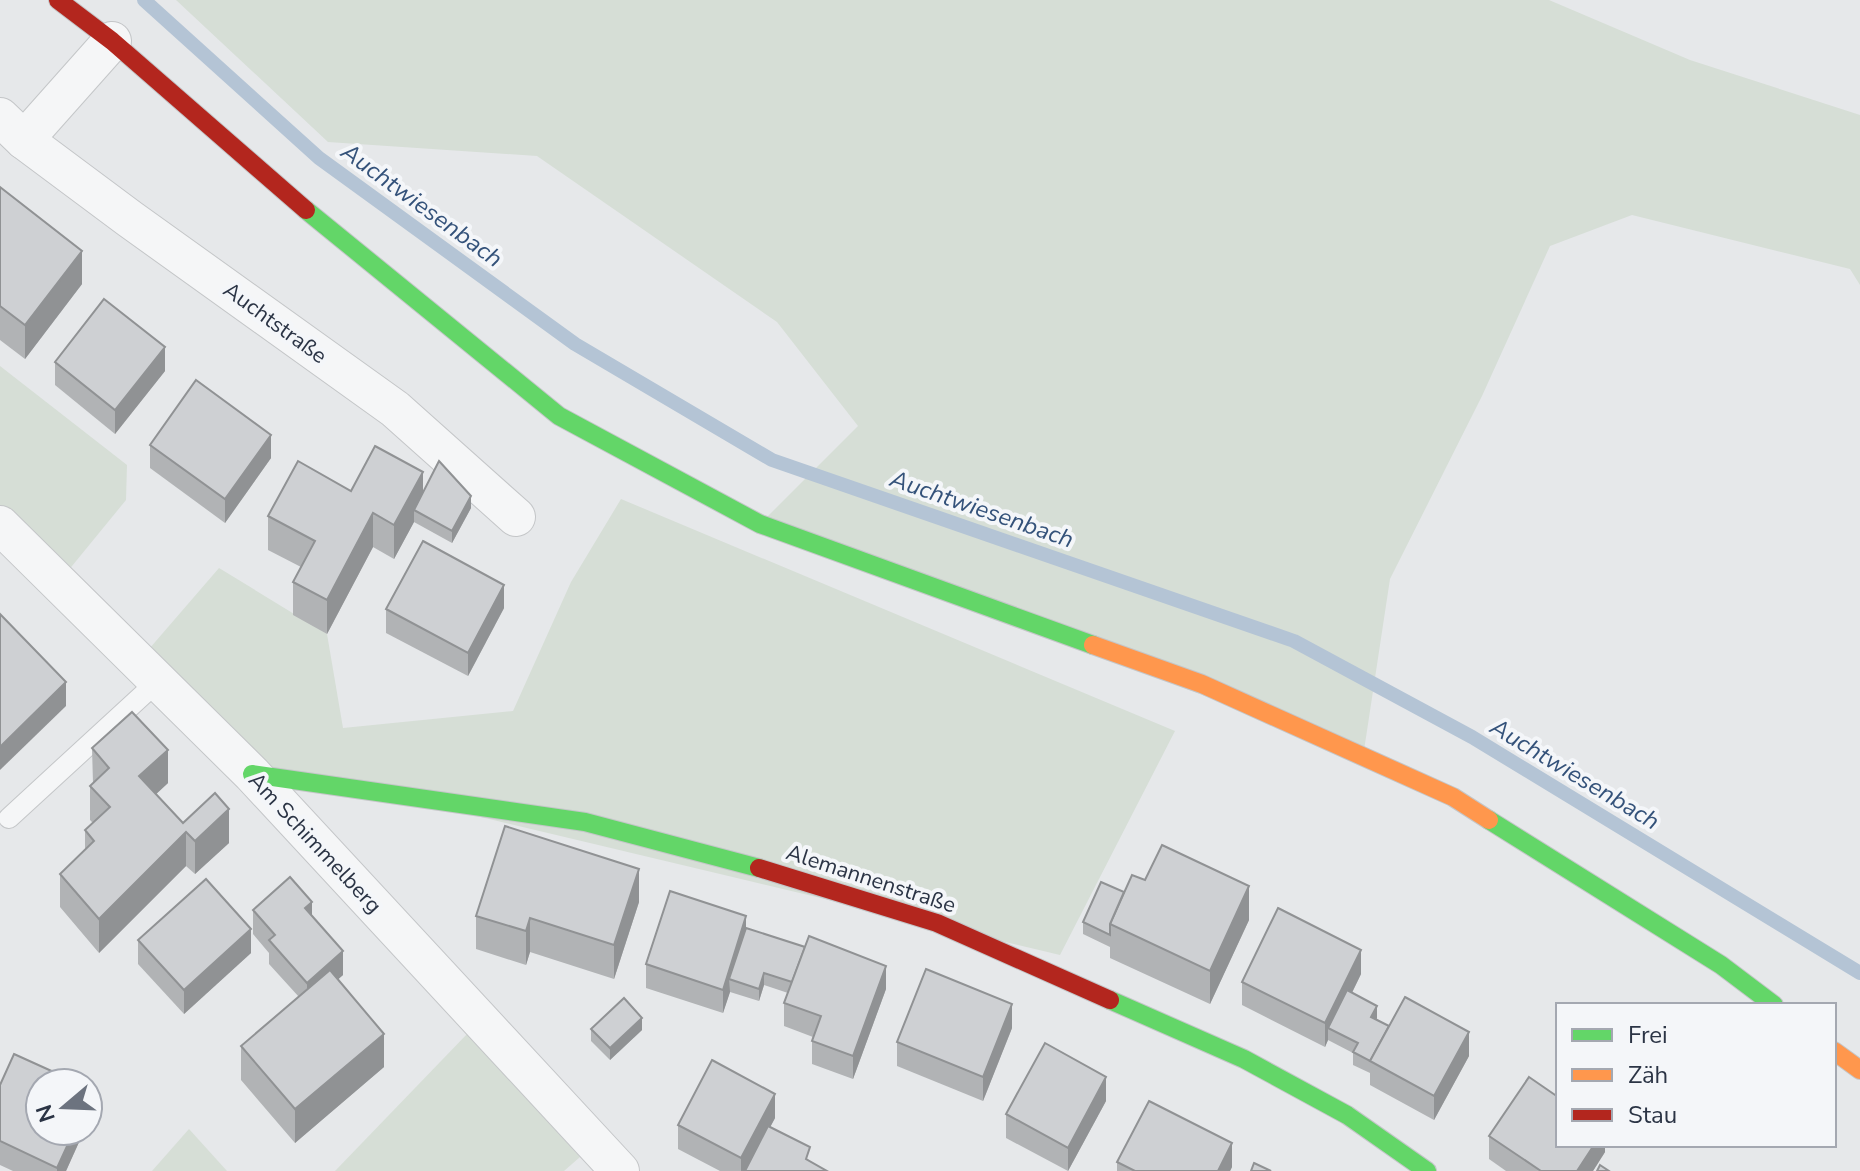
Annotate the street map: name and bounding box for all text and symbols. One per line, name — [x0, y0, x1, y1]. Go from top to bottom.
water label: Auchtwiesenbach — [334, 135, 509, 274]
street label: Auchtstraße — [217, 275, 333, 371]
water label: Auchtwiesenbach — [885, 462, 1078, 555]
water label: Auchtwiesenbach — [1484, 710, 1666, 837]
street label: Am Schimmelberg — [242, 766, 388, 920]
street label: Alemannenstraße — [782, 837, 960, 921]
legend — [1556, 1003, 1836, 1147]
text: Frei — [1628, 1019, 1668, 1051]
text: Zäh — [1628, 1059, 1668, 1091]
north arrow — [24, 1067, 104, 1147]
text: Stau — [1628, 1099, 1677, 1131]
text: N — [29, 1101, 63, 1126]

